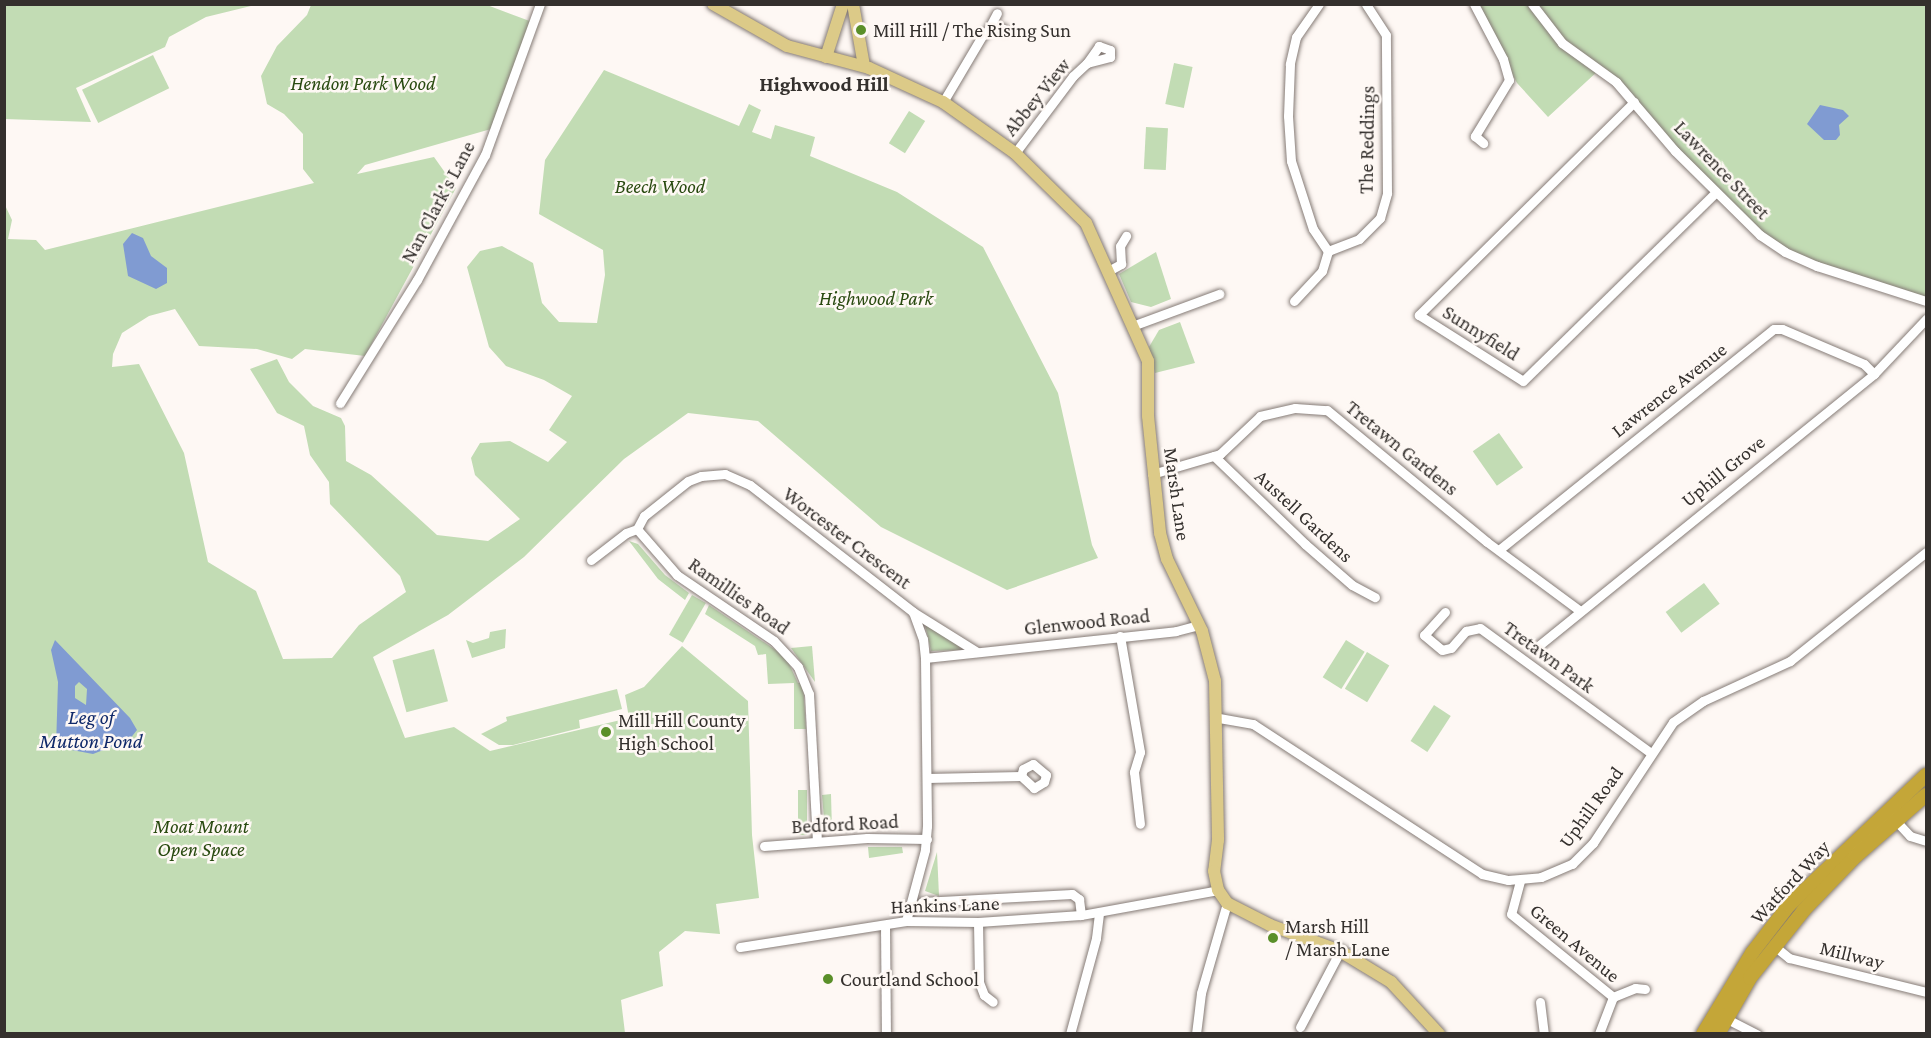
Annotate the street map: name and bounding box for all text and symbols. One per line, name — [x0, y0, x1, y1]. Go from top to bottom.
place label: Mill Hill / The Rising Sun — [873, 18, 1071, 42]
marker: Mill Hill / The Rising Sun — [854, 23, 868, 37]
street label: Abbey View — [998, 53, 1076, 141]
park label: Hendon Park Wood — [290, 71, 436, 95]
district label: Highwood Hill — [759, 71, 889, 97]
street label: The Reddings — [1354, 86, 1380, 194]
street label: Lawrence Street — [1669, 116, 1775, 224]
street label: Nan Clark's Lane — [396, 137, 480, 267]
park label: Beech Wood — [615, 174, 705, 198]
park label: Highwood Park — [819, 286, 933, 310]
street label: Sunnyfield — [1438, 300, 1524, 366]
street label: Lawrence Avenue — [1607, 338, 1731, 442]
street label: Tretawn Gardens — [1341, 395, 1463, 501]
street label: Uphill Grove — [1676, 430, 1770, 512]
street label: Marsh Lane — [1159, 446, 1195, 542]
street label: Austell Gardens — [1250, 464, 1358, 568]
street label: Worcester Crescent — [778, 482, 916, 594]
street label: Ramillies Road — [684, 552, 794, 640]
street label: Glenwood Road — [1023, 603, 1151, 641]
street label: Tretawn Park — [1499, 616, 1599, 698]
water label: Leg of Mutton Pond — [39, 704, 143, 754]
place label: Mill Hill County High School — [618, 708, 745, 755]
marker: Mill Hill County High School — [599, 725, 613, 739]
street label: Uphill Road — [1554, 762, 1628, 852]
street label: Bedford Road — [791, 809, 899, 839]
park label: Moat Mount Open Space — [153, 814, 249, 861]
street label: Watford Way — [1745, 835, 1835, 929]
street label: Hankins Lane — [890, 891, 1000, 919]
street label: Green Avenue — [1525, 898, 1625, 988]
place label: Marsh Hill / Marsh Lane — [1285, 915, 1390, 962]
marker: Marsh Hill / Marsh Lane — [1266, 931, 1280, 945]
street label: Millway — [1817, 935, 1887, 975]
place label: Courtland School — [840, 967, 979, 991]
marker: Courtland School — [821, 972, 835, 986]

